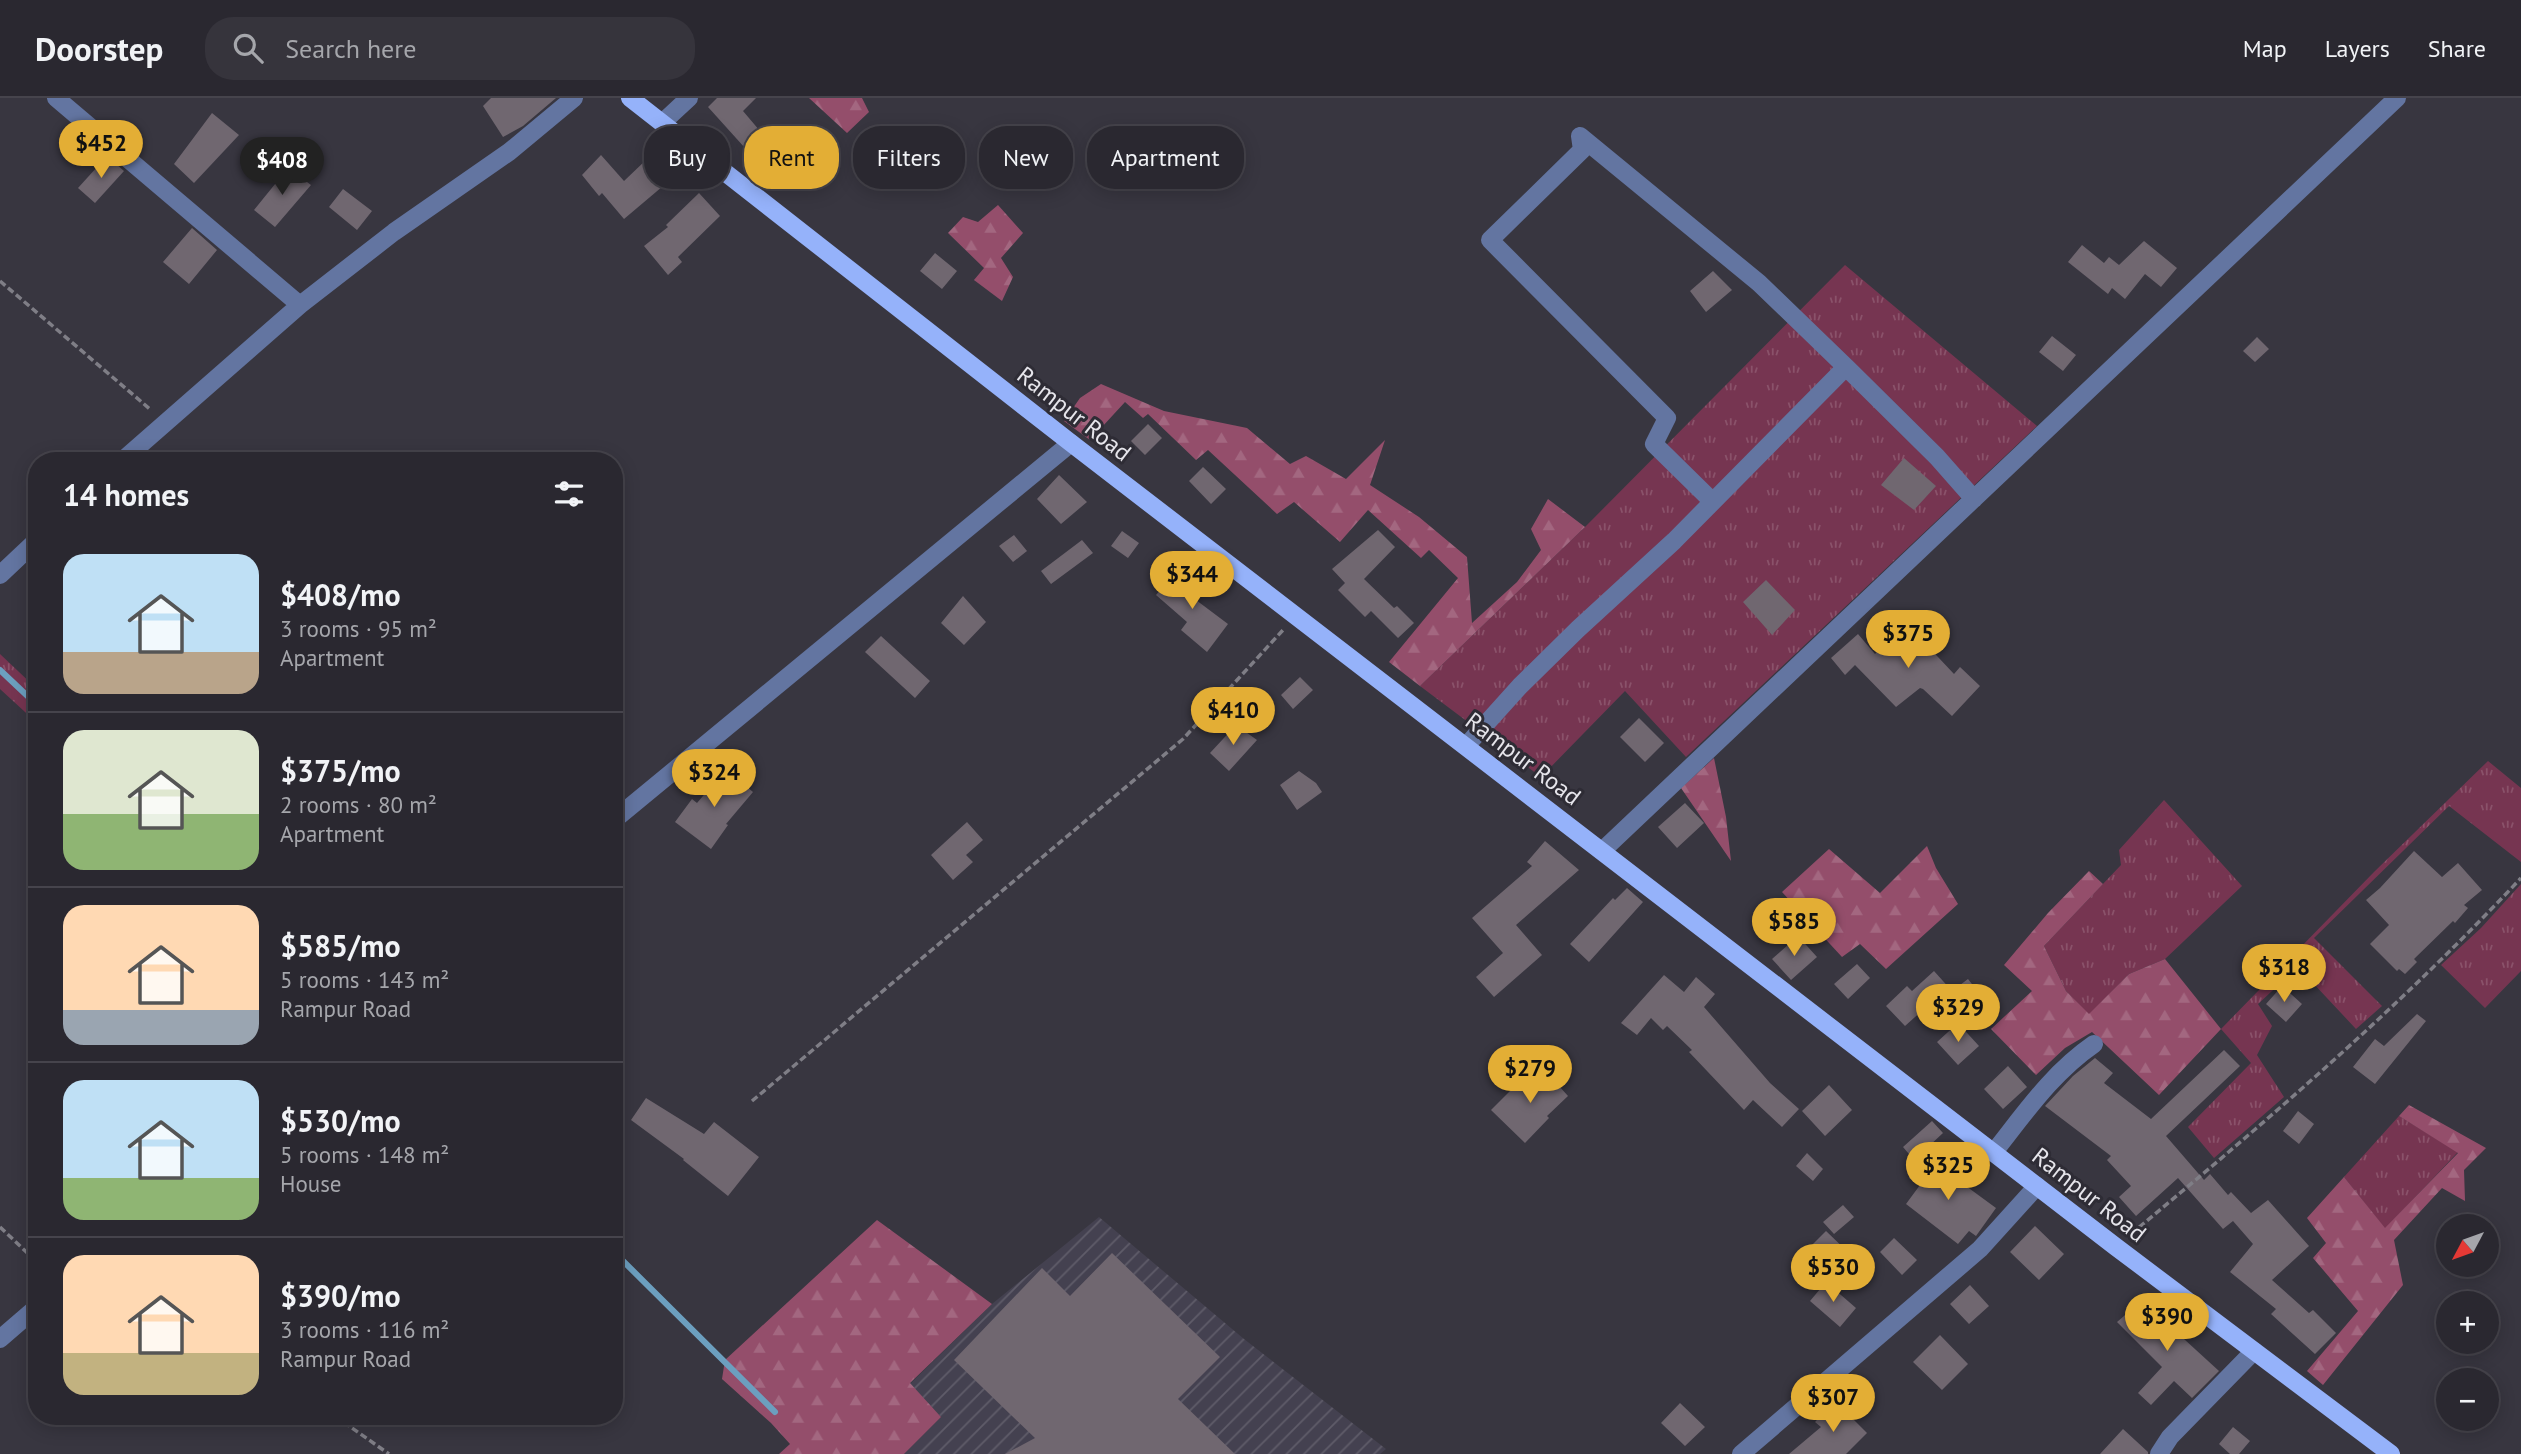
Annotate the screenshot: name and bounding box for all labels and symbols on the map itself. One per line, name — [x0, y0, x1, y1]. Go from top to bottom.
pin: $452 — [60, 120, 142, 180]
pin: $408 — [241, 138, 323, 197]
street label: Rampur Road — [1011, 359, 1138, 468]
pin: $344 — [1151, 552, 1233, 611]
pin: $375 — [1867, 610, 1949, 670]
pin: $410 — [1192, 688, 1274, 747]
street label: Rampur Road — [1459, 705, 1587, 812]
pin: $324 — [673, 750, 755, 809]
pin: $585 — [1753, 898, 1835, 958]
pin: $318 — [2243, 944, 2325, 1004]
pin: $329 — [1917, 984, 1999, 1044]
pin: $279 — [1489, 1046, 1571, 1105]
street label: Rampur Road — [2026, 1140, 2153, 1249]
pin: $325 — [1907, 1142, 1989, 1202]
north arrow — [2436, 1214, 2499, 1278]
pin: $530 — [1792, 1244, 1874, 1304]
pin: $390 — [2126, 1294, 2208, 1353]
pin: $307 — [1792, 1374, 1874, 1434]

